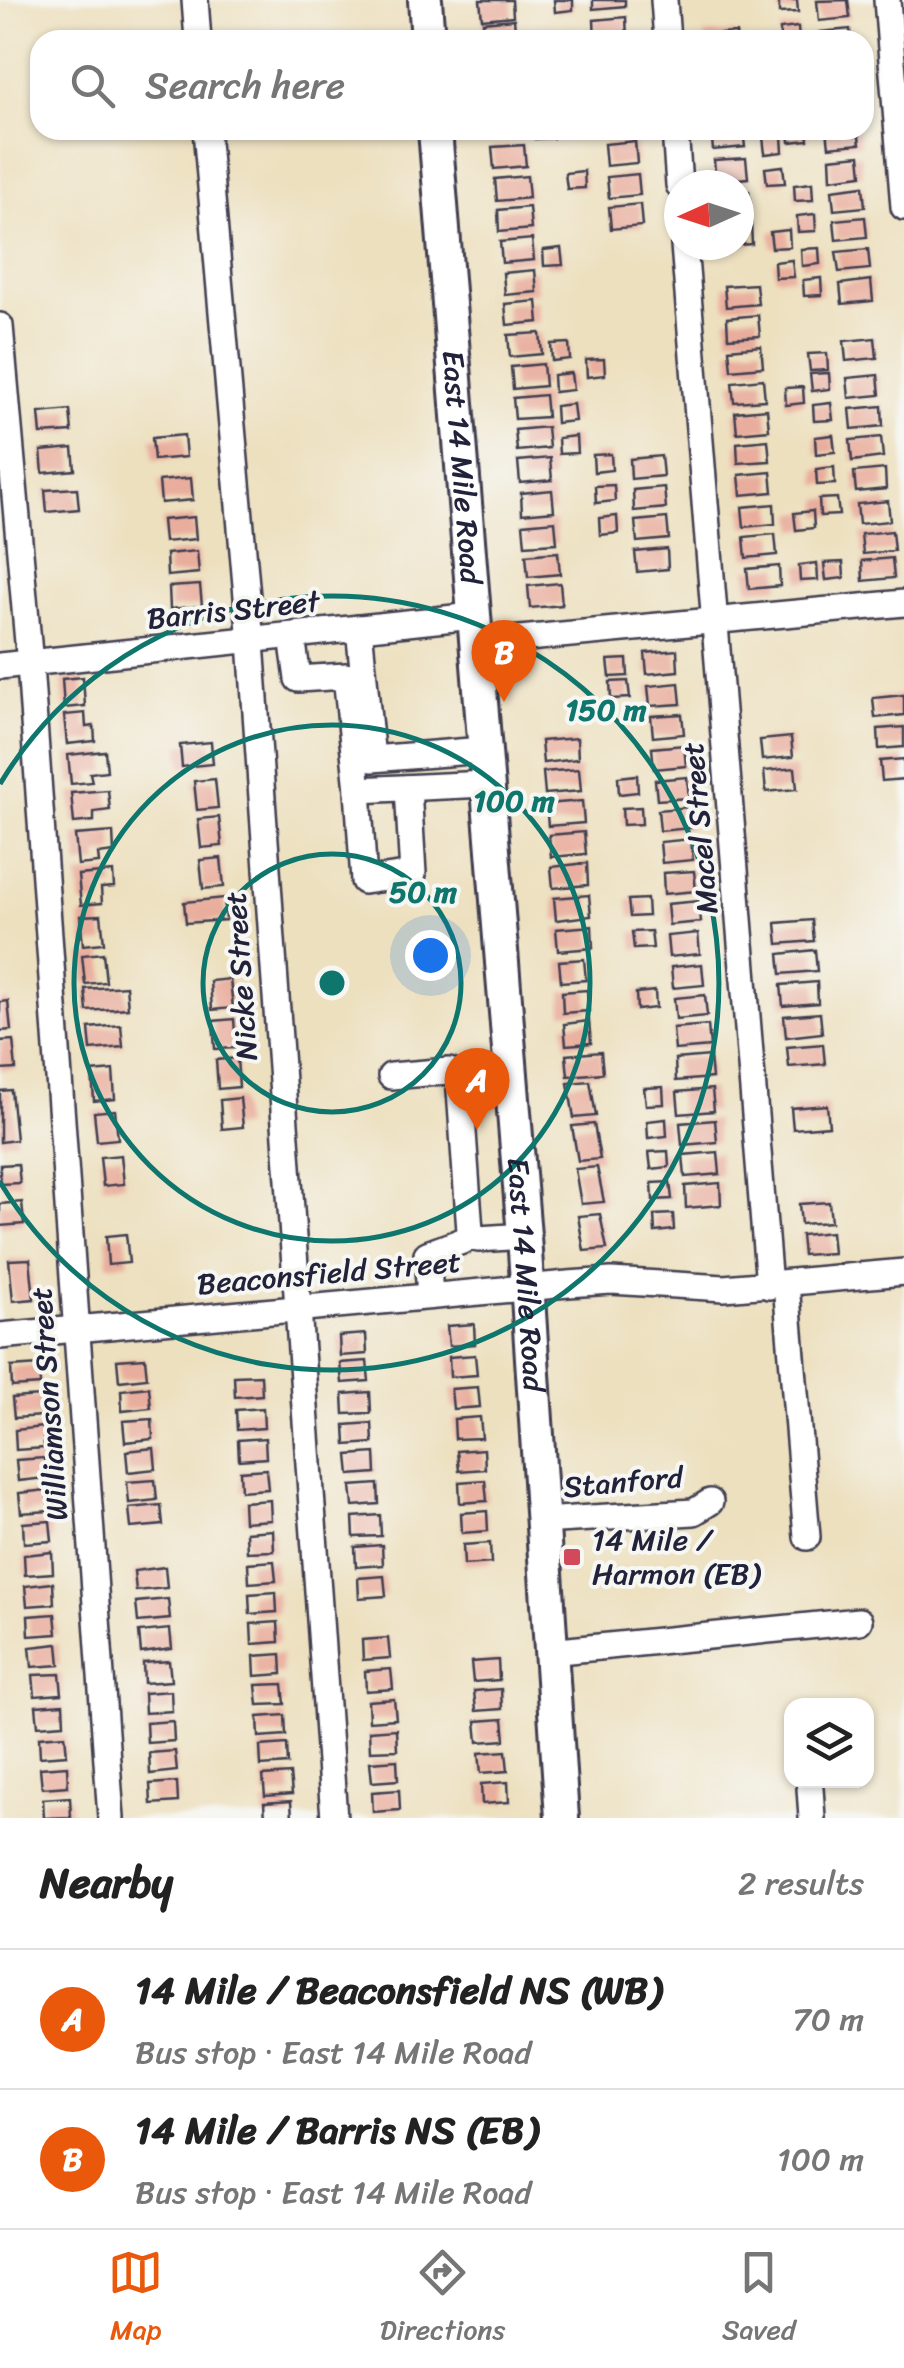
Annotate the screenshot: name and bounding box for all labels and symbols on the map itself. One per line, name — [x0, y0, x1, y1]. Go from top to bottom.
north arrow — [664, 170, 754, 260]
street label: East 14 Mile Road — [426, 348, 499, 588]
street label: Barris Street — [144, 574, 324, 646]
pin: B — [472, 620, 536, 702]
text: 150 m — [566, 683, 647, 737]
street label: Macel Street — [666, 740, 734, 916]
text: 100 m — [473, 774, 555, 828]
text: 50 m — [389, 865, 457, 919]
street label: Nicke Street — [208, 890, 274, 1062]
your location — [405, 930, 456, 981]
centre of rings — [314, 965, 350, 1001]
pin: A — [444, 1048, 510, 1130]
street label: East 14 Mile Road — [491, 1155, 561, 1395]
street label: Beaconsfield Street — [195, 1235, 463, 1311]
street label: Williamson Street — [14, 1285, 84, 1523]
street label: Stanford — [561, 1450, 687, 1514]
place label: 14 Mile / Harmon (EB) — [592, 1513, 761, 1601]
marker: 14 Mile / Harmon (EB) — [561, 1546, 583, 1568]

